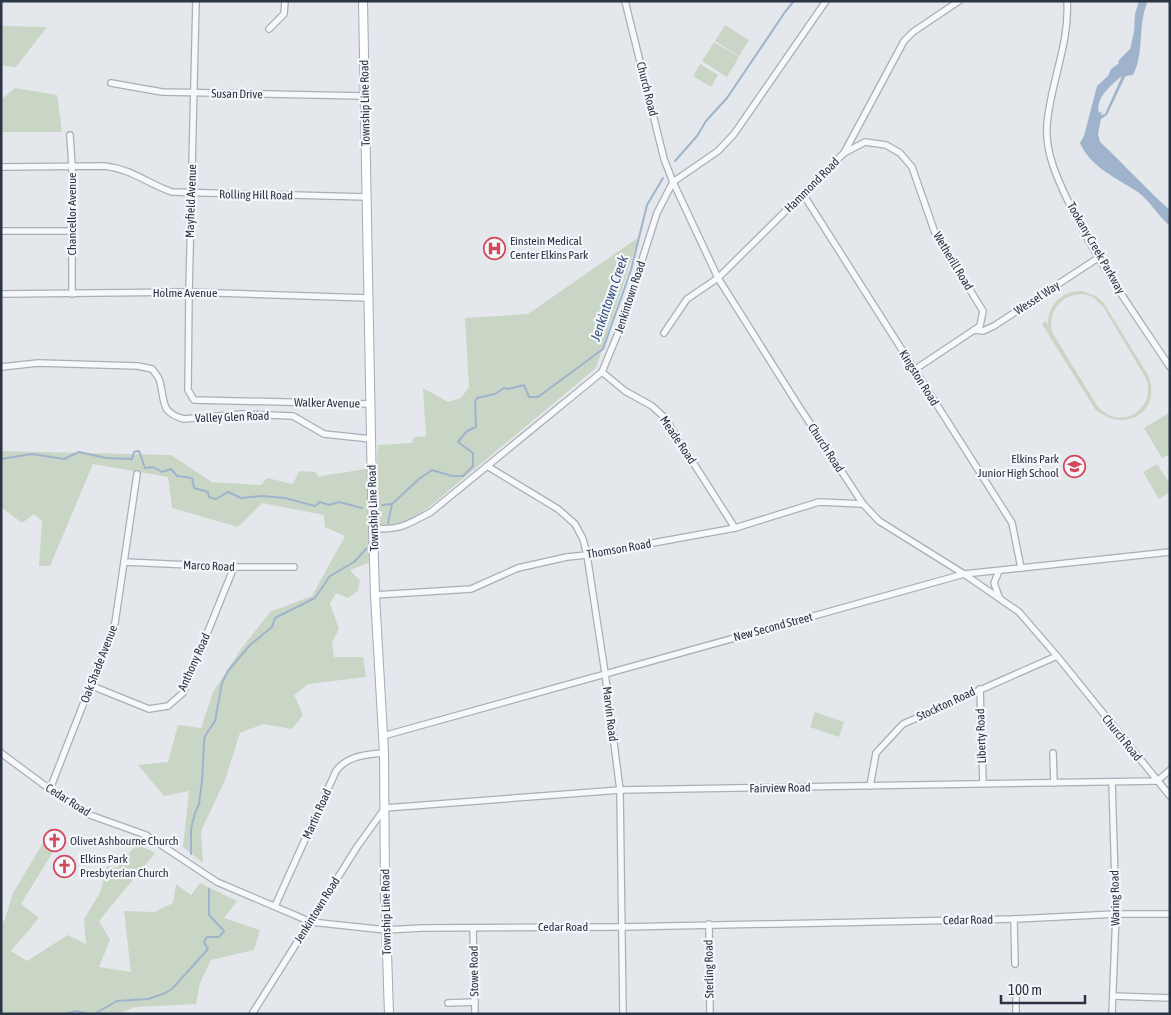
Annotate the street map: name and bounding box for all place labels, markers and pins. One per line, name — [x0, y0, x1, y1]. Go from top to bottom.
place label: Einstein Medical Center Elkins Park — [510, 234, 589, 262]
hospital icon: Einstein Medical Center Elkins Park — [482, 236, 506, 260]
place label: Elkins Park Junior High School — [978, 452, 1060, 480]
school or university icon: Elkins Park Junior High School — [1063, 454, 1087, 478]
church icon: Olivet Ashbourne Church — [42, 829, 66, 853]
place label: Olivet Ashbourne Church — [70, 834, 179, 848]
place label: Elkins Park Presbyterian Church — [80, 852, 169, 880]
church icon: Elkins Park Presbyterian Church — [52, 854, 76, 878]

